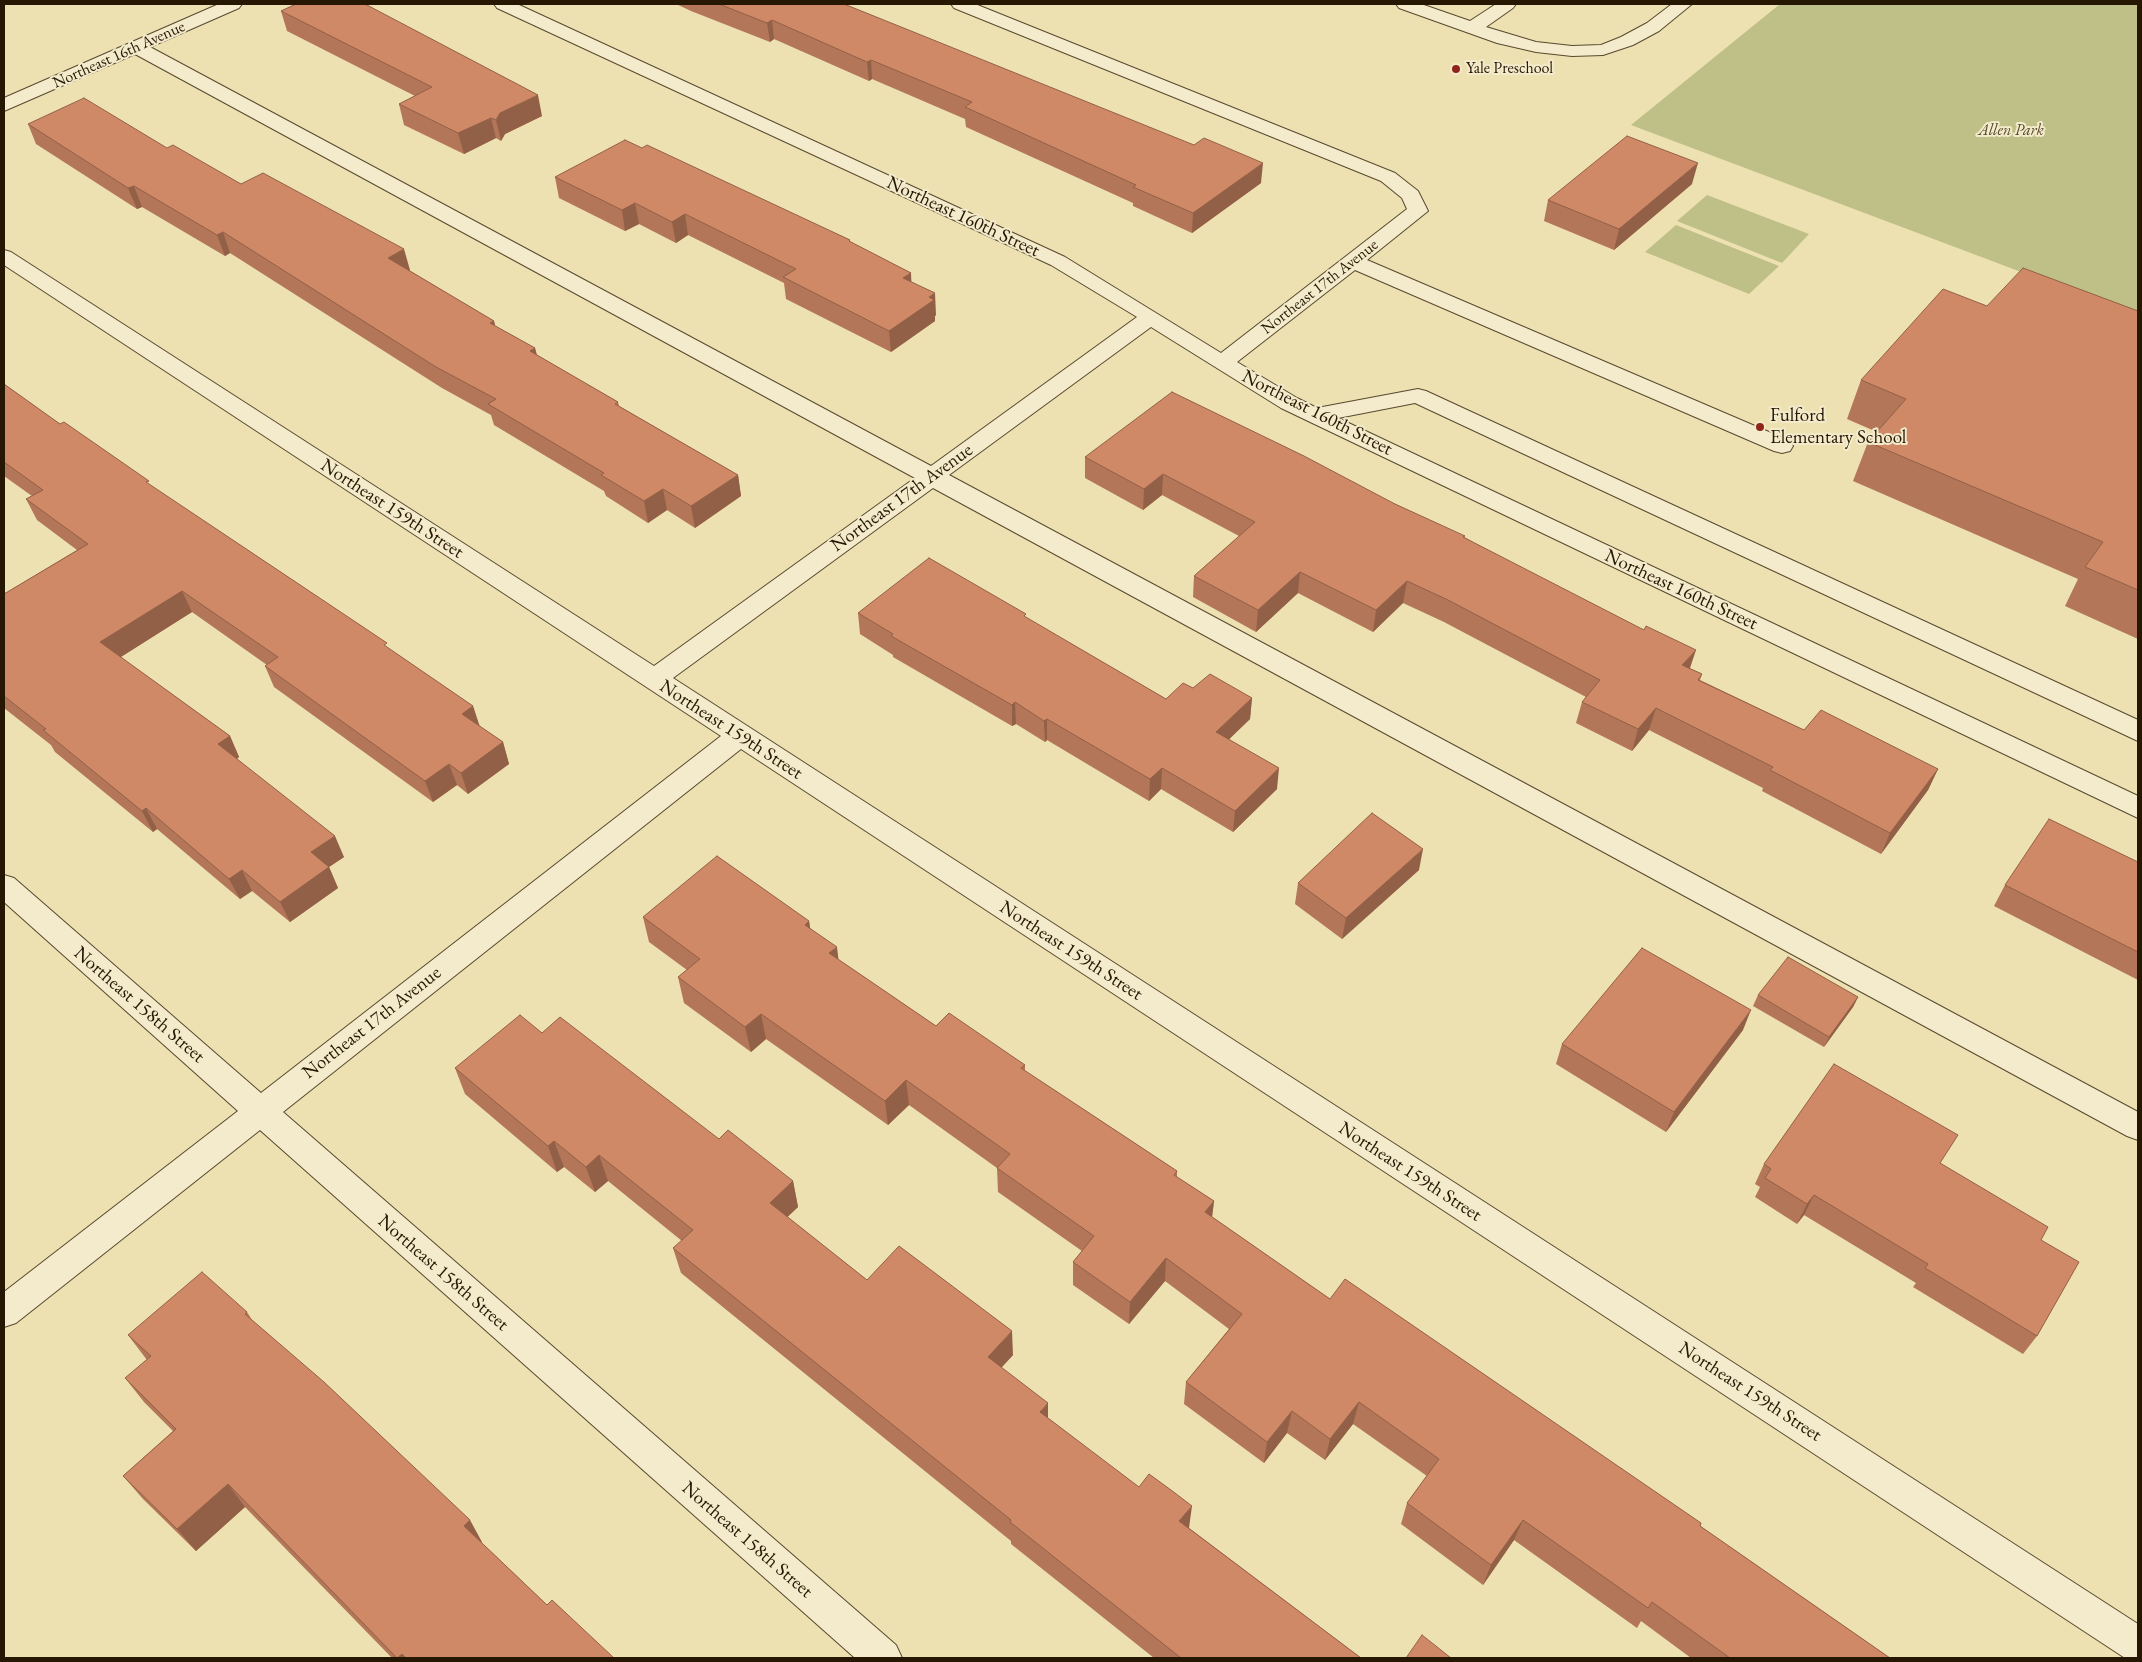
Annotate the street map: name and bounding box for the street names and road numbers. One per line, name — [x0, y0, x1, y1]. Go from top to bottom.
street label: Northeast 16th Avenue — [50, 17, 188, 93]
street label: Northeast 160th Street — [883, 172, 1043, 262]
street label: Northeast 17th Avenue — [1258, 235, 1382, 339]
street label: Northeast 160th Street — [1238, 365, 1396, 461]
street label: Northeast 17th Avenue — [827, 439, 977, 557]
street label: Northeast 159th Street — [316, 454, 468, 564]
street label: Northeast 160th Street — [1601, 545, 1761, 635]
street label: Northeast 159th Street — [655, 675, 807, 785]
street label: Northeast 159th Street — [995, 896, 1147, 1006]
street label: Northeast 158th Street — [69, 942, 209, 1068]
street label: Northeast 17th Avenue — [298, 962, 446, 1084]
street label: Northeast 159th Street — [1334, 1117, 1486, 1227]
street label: Northeast 158th Street — [373, 1210, 513, 1336]
street label: Northeast 159th Street — [1674, 1337, 1826, 1447]
street label: Northeast 158th Street — [677, 1477, 817, 1603]

